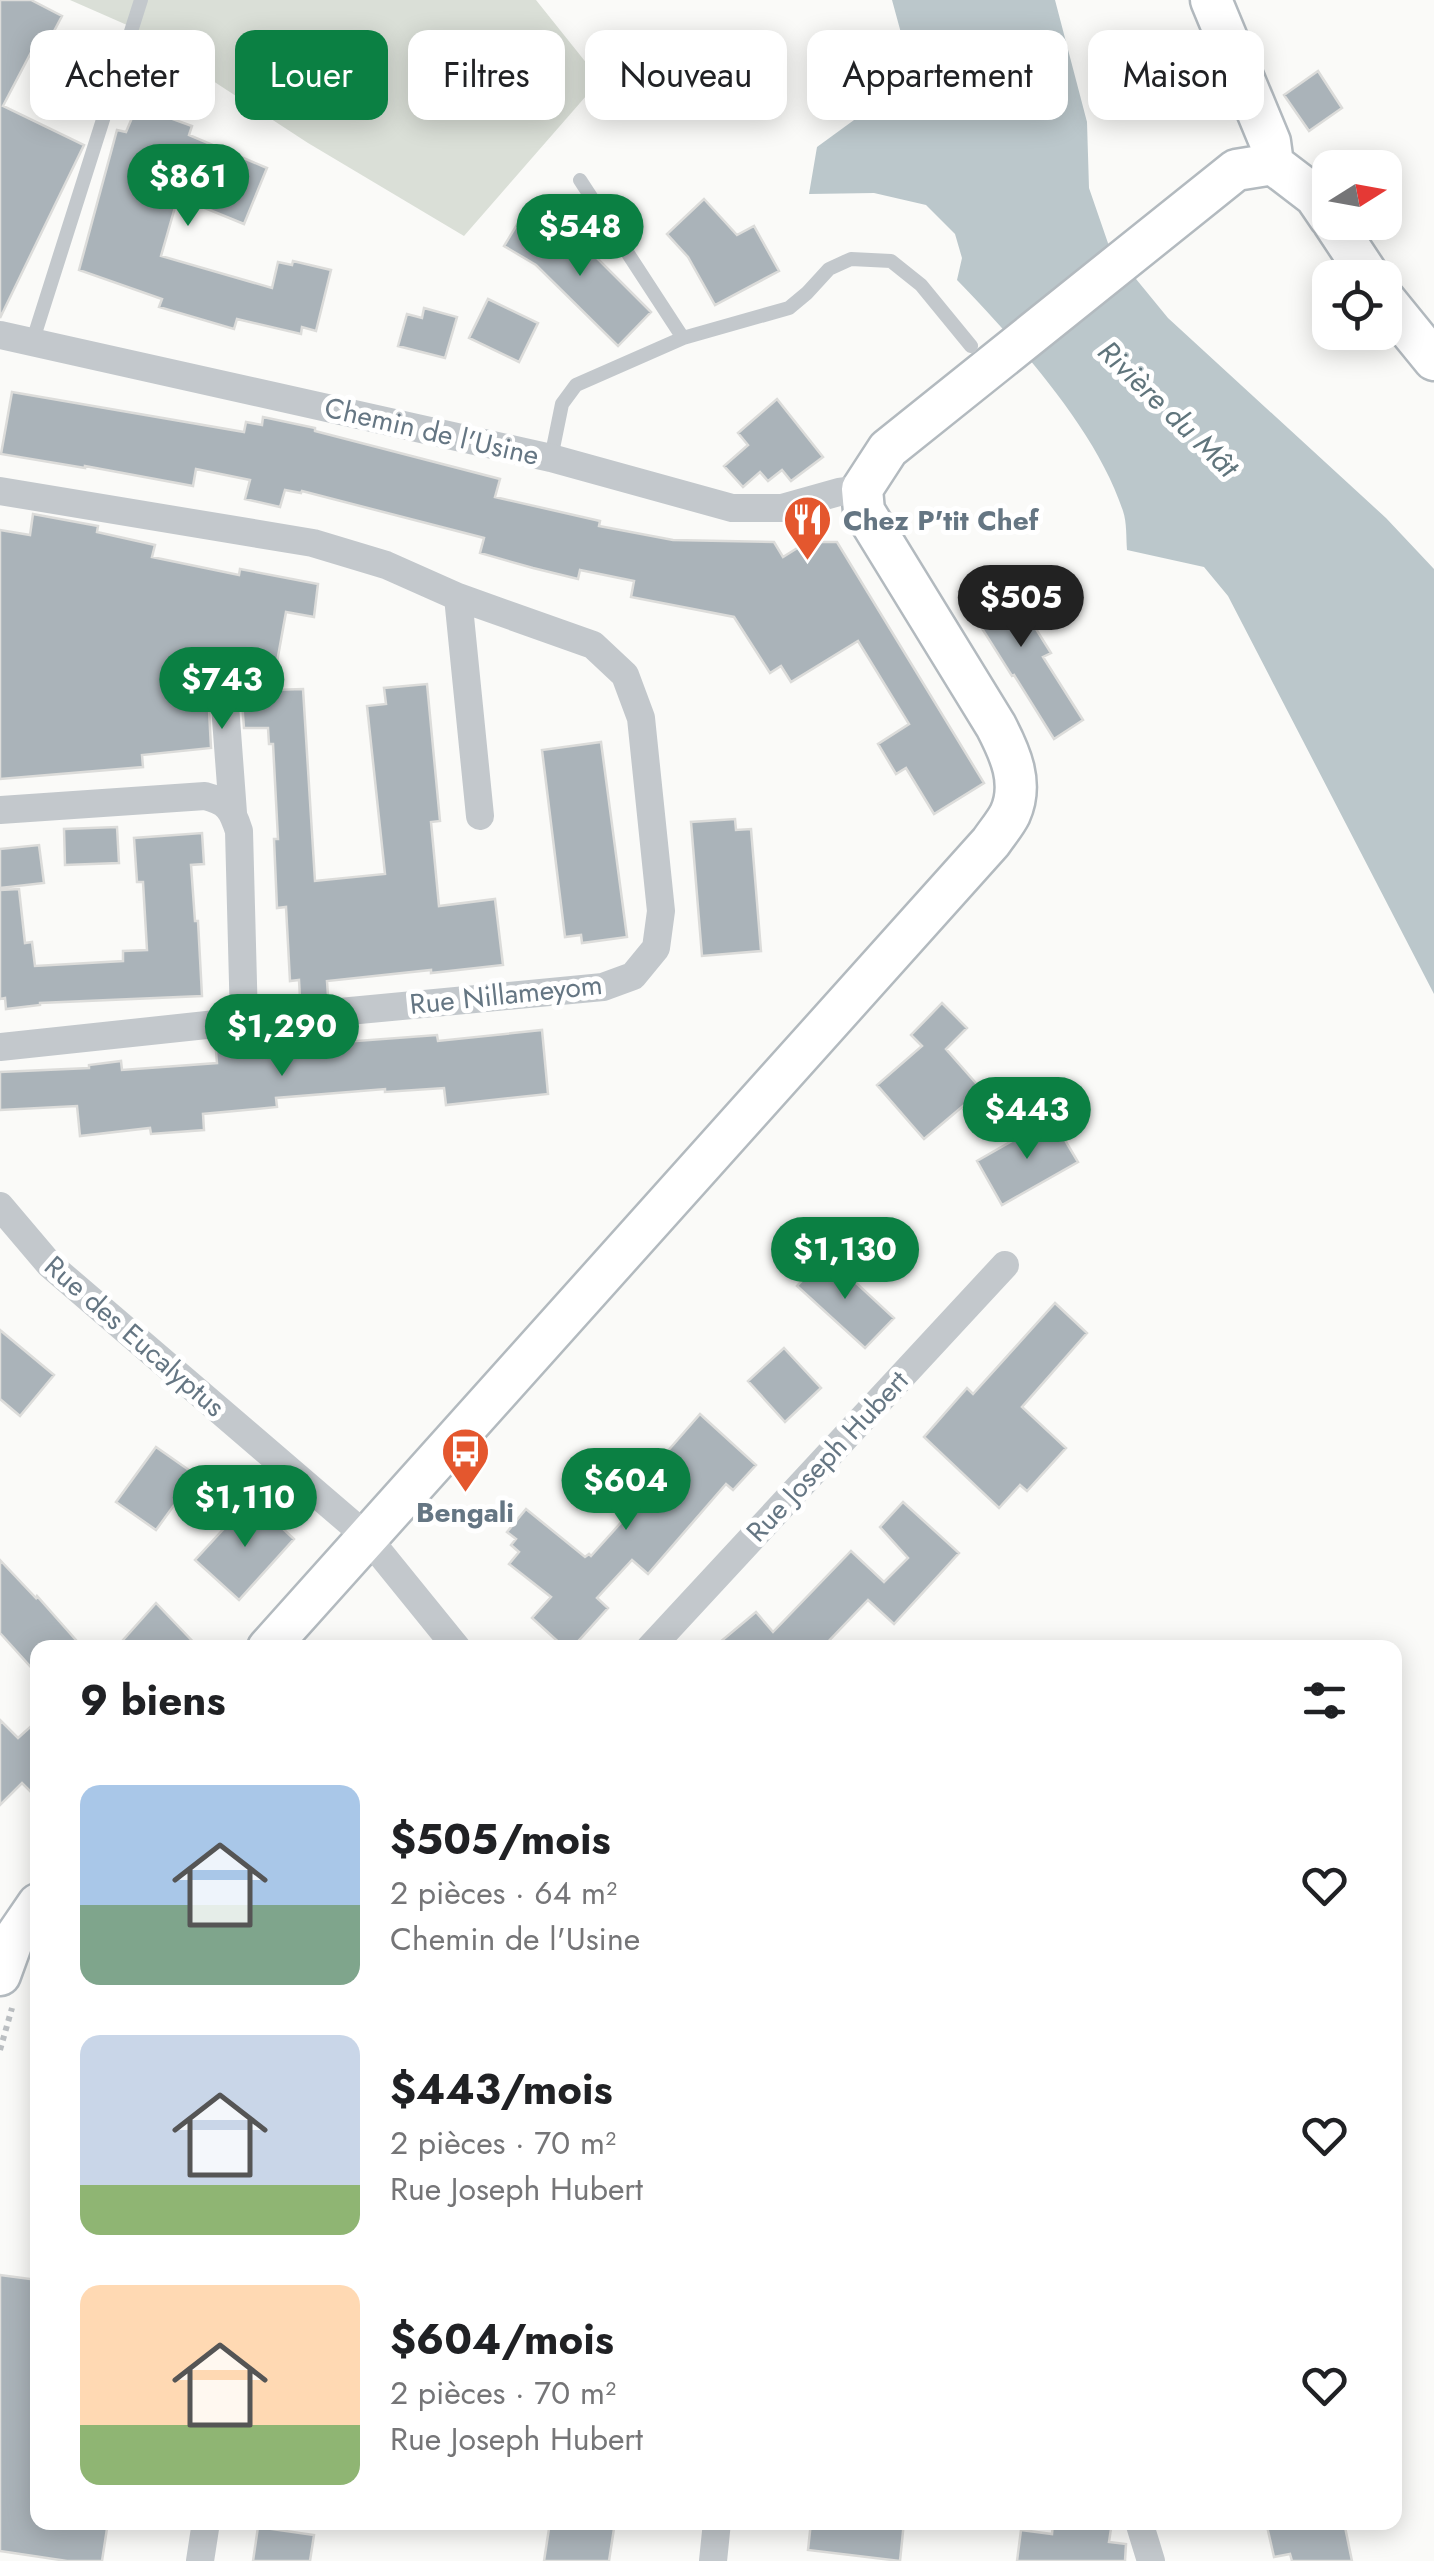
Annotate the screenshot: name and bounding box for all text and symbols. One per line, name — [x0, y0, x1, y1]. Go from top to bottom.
chip: Acheter — [30, 30, 215, 120]
chip: Louer — [235, 30, 388, 120]
chip: Filtres — [408, 30, 565, 120]
chip: Nouveau — [585, 30, 787, 120]
chip: Appartement — [807, 30, 1068, 120]
chip: Maison — [1088, 30, 1264, 120]
pin: $861 — [129, 144, 247, 229]
north arrow — [1312, 150, 1402, 240]
map controls — [1312, 150, 1402, 350]
text: $861 — [149, 153, 227, 199]
pin: $548 — [521, 194, 639, 279]
text: $548 — [539, 203, 621, 249]
button: locate — [1312, 260, 1402, 350]
water label: Rivière du Mât — [1088, 330, 1250, 488]
street label: Chemin de l'Usine — [321, 387, 543, 476]
restaurant icon: Chez P'tit Chef — [782, 494, 834, 562]
place label: Chez P'tit Chef — [843, 500, 1040, 541]
pin: $505 — [962, 565, 1080, 650]
text: $505 — [980, 574, 1062, 620]
pin: $743 — [163, 647, 281, 732]
text: $743 — [181, 656, 263, 702]
street label: Rue Nillameyom — [408, 964, 604, 1025]
pin: $1,290 — [201, 994, 363, 1079]
text: $1,290 — [227, 1003, 337, 1049]
pin: $443 — [968, 1077, 1086, 1162]
text: $443 — [985, 1086, 1069, 1132]
pin: $1,130 — [764, 1217, 926, 1302]
text: $1,130 — [793, 1226, 897, 1272]
street label: Rue des Eucalyptus — [35, 1246, 234, 1427]
street label: Rue Joseph Hubert — [737, 1361, 918, 1551]
bus stop icon: Bengali — [439, 1426, 491, 1494]
pin: $604 — [567, 1448, 685, 1533]
text: $604 — [584, 1457, 668, 1503]
pin: $1,110 — [164, 1465, 326, 1550]
text: $1,110 — [195, 1474, 295, 1520]
place label: Bengali — [416, 1492, 514, 1533]
text: 9 biens — [80, 1670, 226, 1731]
icon: filters — [1297, 1673, 1352, 1728]
text: $505/mois — [390, 1809, 611, 1870]
icon: home — [160, 1825, 280, 1945]
icon: heart — [1297, 1858, 1352, 1913]
text: 2 pièces · 64 m² — [390, 1870, 617, 1916]
text: Chemin de l'Usine — [390, 1916, 640, 1962]
text: $443/mois — [390, 2059, 613, 2120]
icon: home — [160, 2075, 280, 2195]
icon: heart — [1297, 2108, 1352, 2163]
text: 2 pièces · 70 m² — [390, 2120, 616, 2166]
text: Rue Joseph Hubert — [390, 2166, 643, 2212]
text: $604/mois — [390, 2309, 614, 2370]
icon: home — [160, 2325, 280, 2445]
icon: heart — [1297, 2358, 1352, 2413]
text: 2 pièces · 70 m² — [390, 2370, 616, 2416]
text: Rue Joseph Hubert — [390, 2416, 643, 2462]

